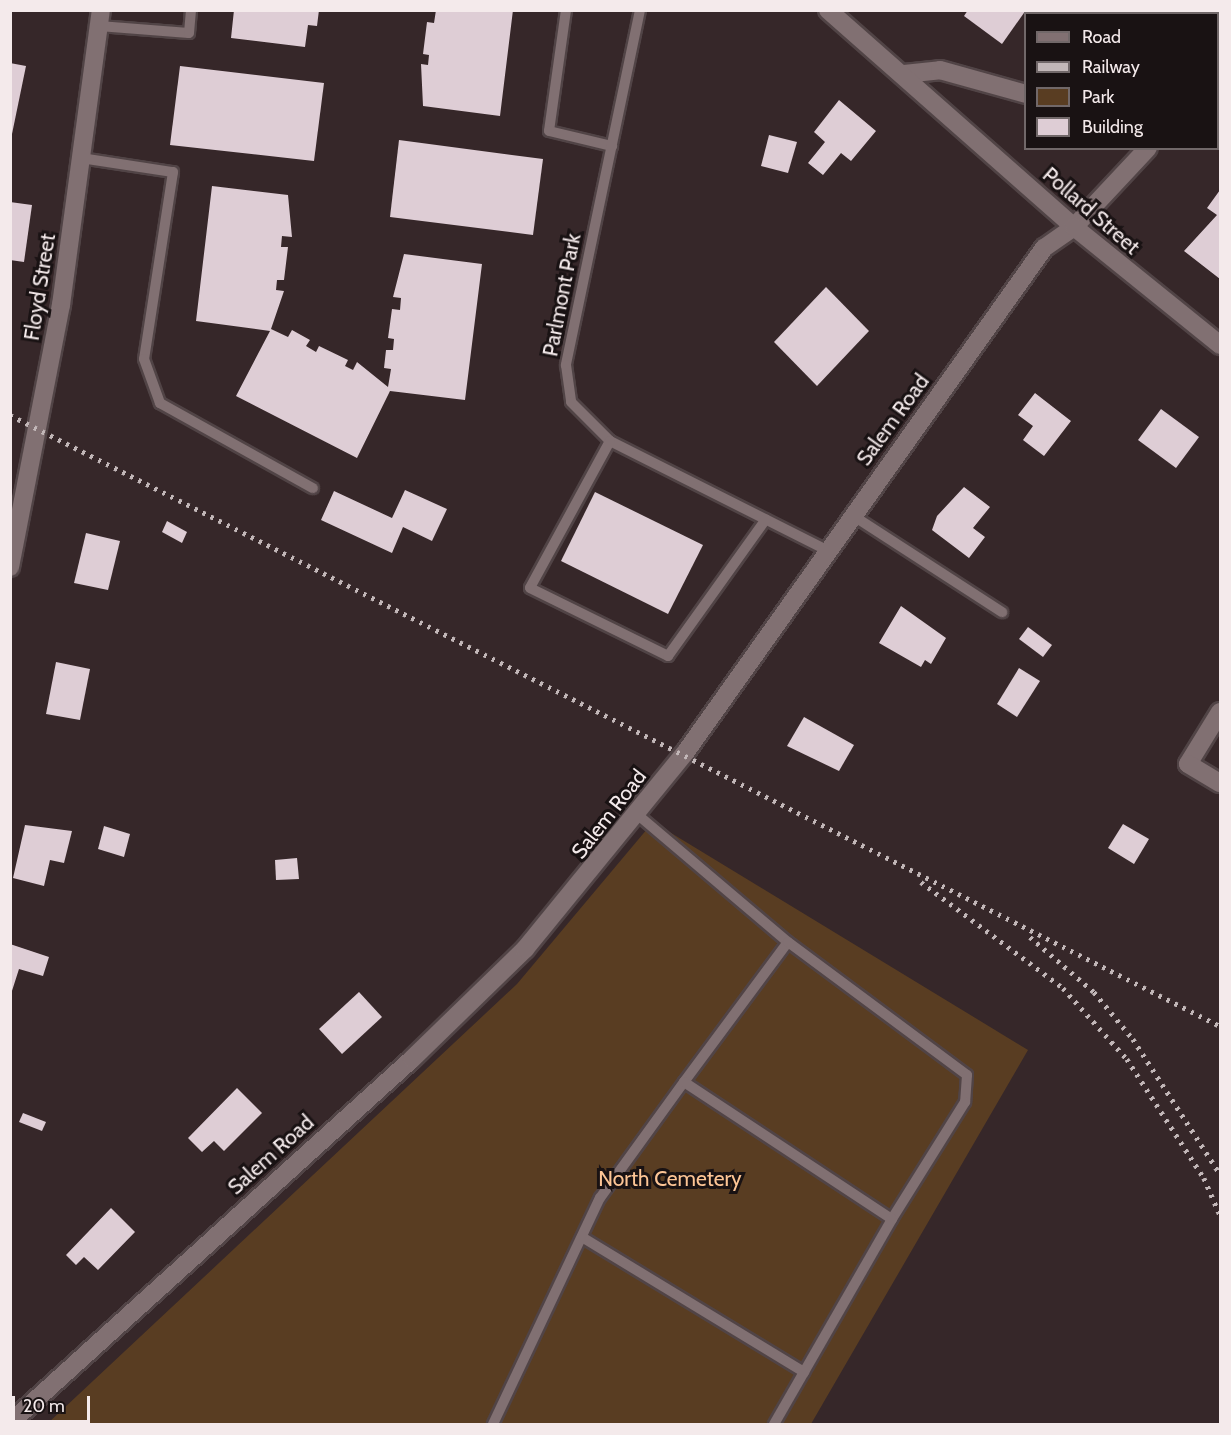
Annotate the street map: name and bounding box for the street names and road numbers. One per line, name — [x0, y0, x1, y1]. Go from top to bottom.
street label: Pollard Street — [1037, 162, 1145, 260]
street label: Parlmont Park — [538, 231, 586, 359]
street label: Floyd Street — [19, 232, 61, 342]
street label: Salem Road — [851, 369, 935, 471]
street label: Salem Road — [566, 764, 652, 864]
street label: Salem Road — [223, 1110, 319, 1200]

